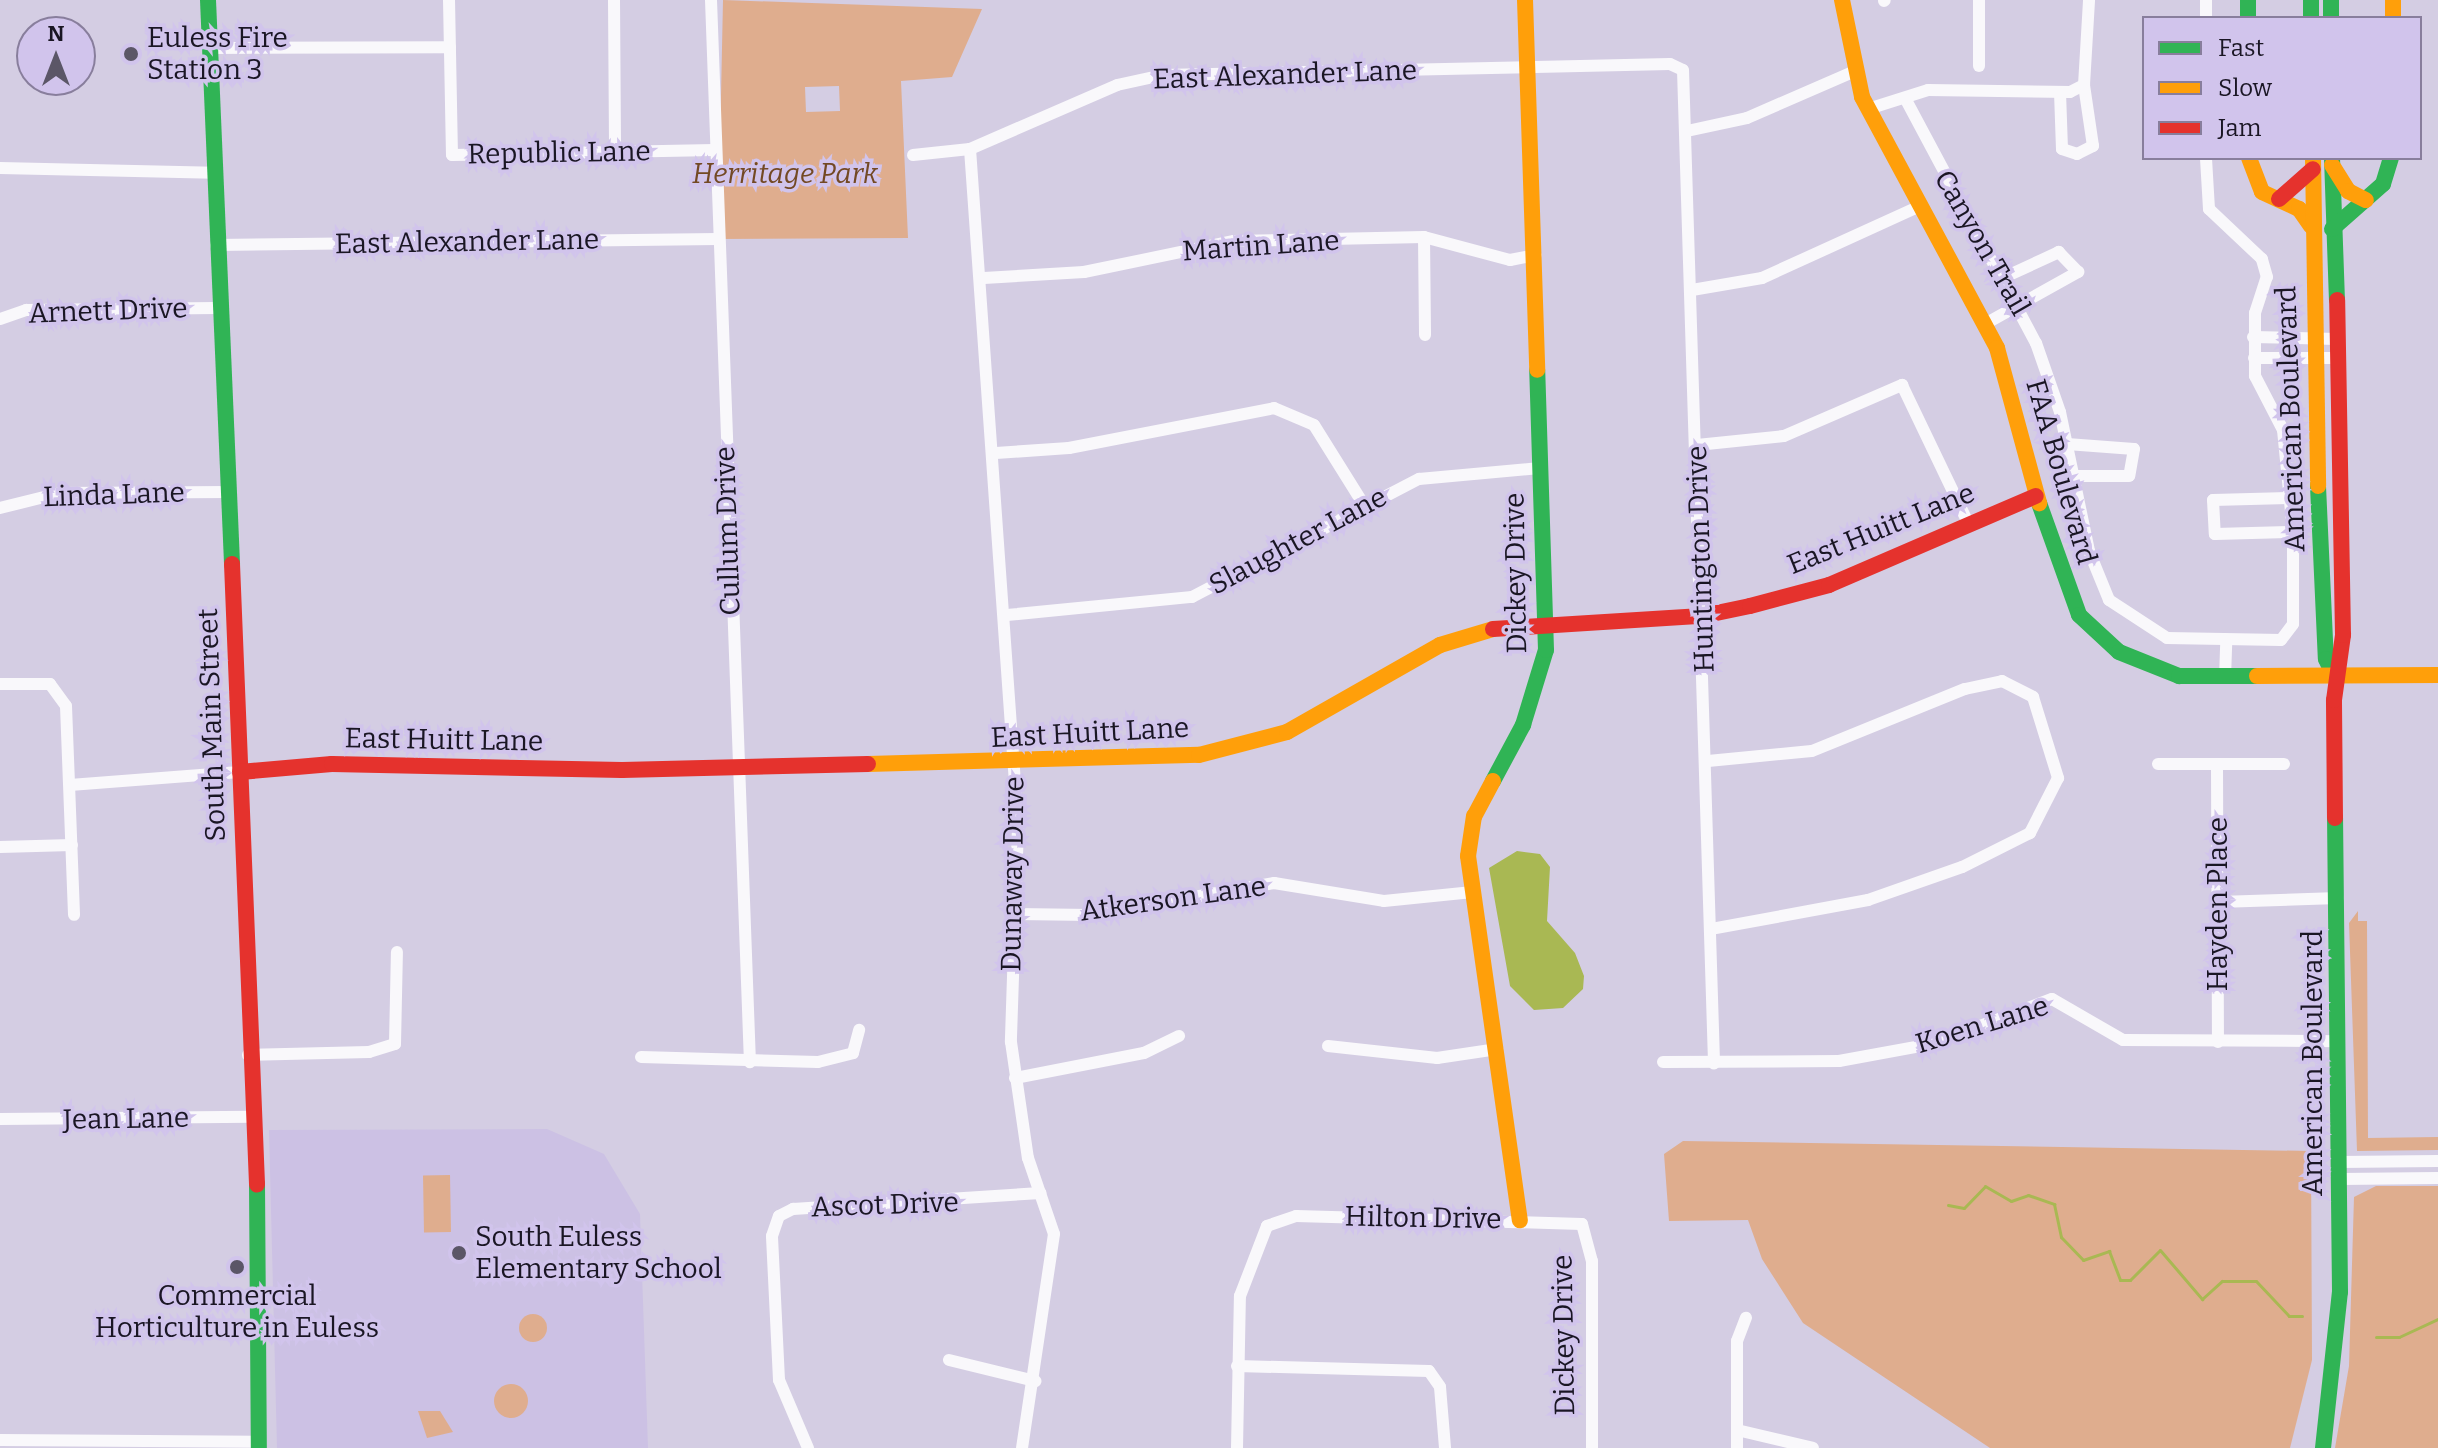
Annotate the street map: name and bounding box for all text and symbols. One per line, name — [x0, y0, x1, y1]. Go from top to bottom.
north arrow — [16, 16, 96, 96]
legend — [2142, 16, 2422, 160]
text: N — [48, 20, 64, 47]
place label: Euless Fire Station 3 — [147, 21, 288, 87]
text: Fast — [2218, 34, 2264, 62]
marker: Euless Fire Station 3 — [122, 45, 140, 63]
street label: East Alexander Lane — [1152, 54, 1418, 96]
text: Slow — [2218, 74, 2272, 102]
text: Jam — [2218, 114, 2261, 142]
street label: Republic Lane — [467, 135, 651, 171]
park label: Herritage Park — [692, 157, 878, 191]
street label: Canyon Trail — [1927, 164, 2037, 322]
street label: East Alexander Lane — [335, 223, 599, 261]
street label: Martin Lane — [1181, 224, 1341, 268]
street label: American Boulevard — [2270, 285, 2312, 553]
street label: Arnett Drive — [28, 291, 188, 331]
street label: FAA Boulevard — [2019, 375, 2103, 569]
street label: Huntington Drive — [1680, 445, 1722, 673]
street label: Cullum Drive — [708, 446, 748, 616]
street label: Linda Lane — [43, 476, 185, 514]
street label: East Huitt Lane — [1783, 476, 1979, 582]
street label: Slaughter Lane — [1203, 480, 1393, 602]
street label: Dickey Drive — [1498, 492, 1534, 654]
street label: South Main Street — [191, 608, 233, 842]
street label: East Huitt Lane — [990, 711, 1190, 755]
street label: East Huitt Lane — [344, 721, 544, 759]
street label: Dunaway Drive — [994, 776, 1032, 972]
street label: Hayden Place — [2201, 817, 2235, 991]
street label: Atkerson Lane — [1078, 869, 1268, 929]
street label: American Boulevard — [2296, 930, 2330, 1196]
street label: Koen Lane — [1912, 989, 2052, 1061]
street label: Jean Lane — [63, 1101, 189, 1137]
street label: Ascot Drive — [811, 1186, 959, 1224]
street label: Hilton Drive — [1344, 1200, 1502, 1236]
place label: South Euless Elementary School — [475, 1220, 722, 1286]
marker: South Euless Elementary School — [450, 1244, 468, 1262]
street label: Dickey Drive — [1546, 1254, 1582, 1416]
marker: Commercial Horticulture in Euless — [228, 1258, 246, 1276]
place label: Commercial Horticulture in Euless — [95, 1279, 379, 1345]

